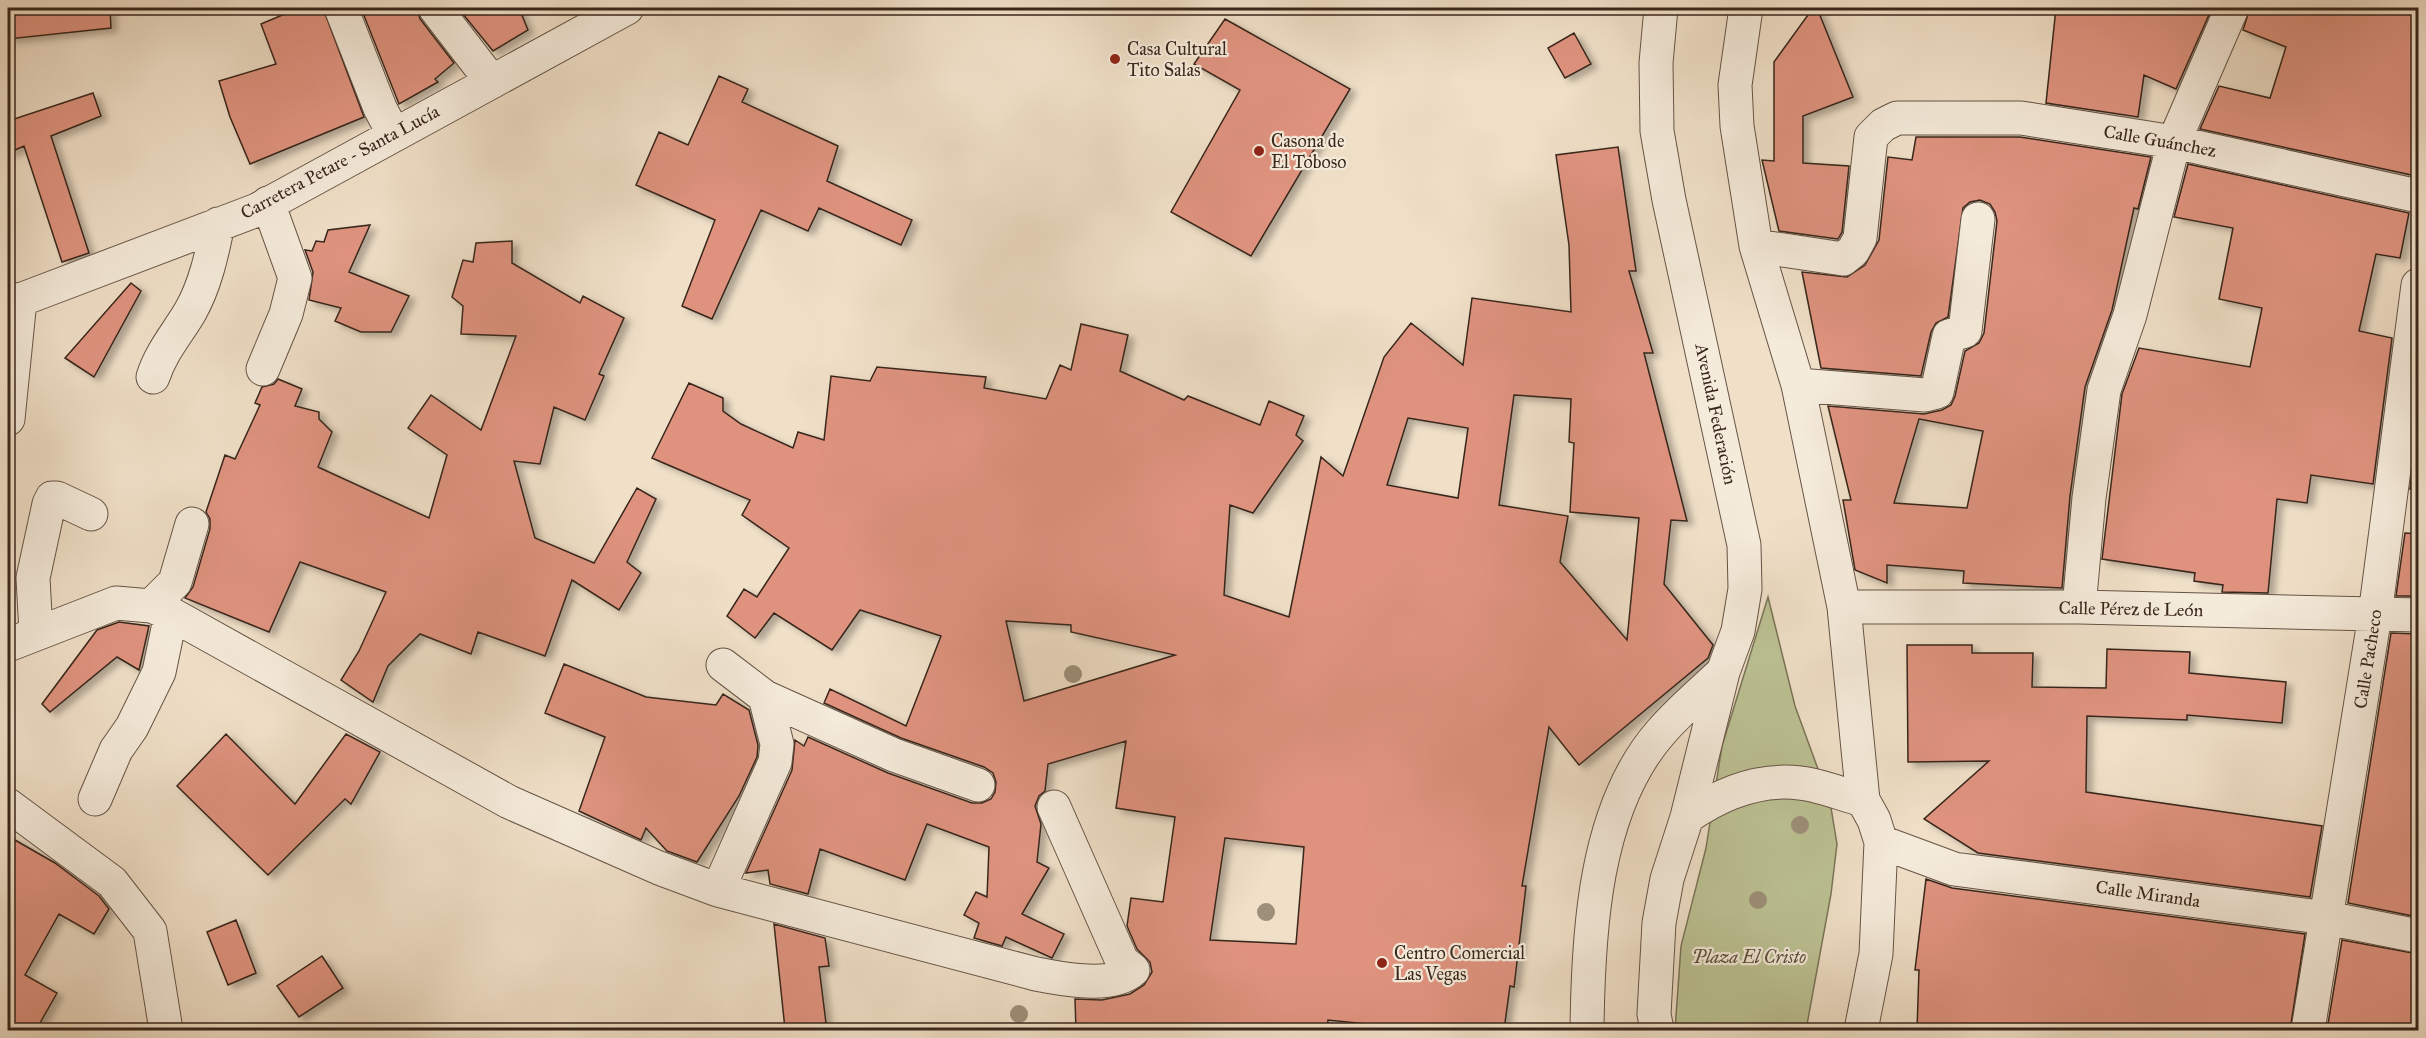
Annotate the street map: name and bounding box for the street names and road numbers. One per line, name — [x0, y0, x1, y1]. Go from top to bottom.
street label: Carretera Petare - Santa Lucía — [237, 100, 443, 224]
street label: Calle Guánchez — [2102, 120, 2218, 162]
street label: Avenida Federación — [1690, 341, 1742, 487]
street label: Calle Pérez de León — [2058, 597, 2204, 621]
street label: Calle Pacheco — [2349, 608, 2387, 710]
street label: Calle Miranda — [2094, 876, 2202, 912]

